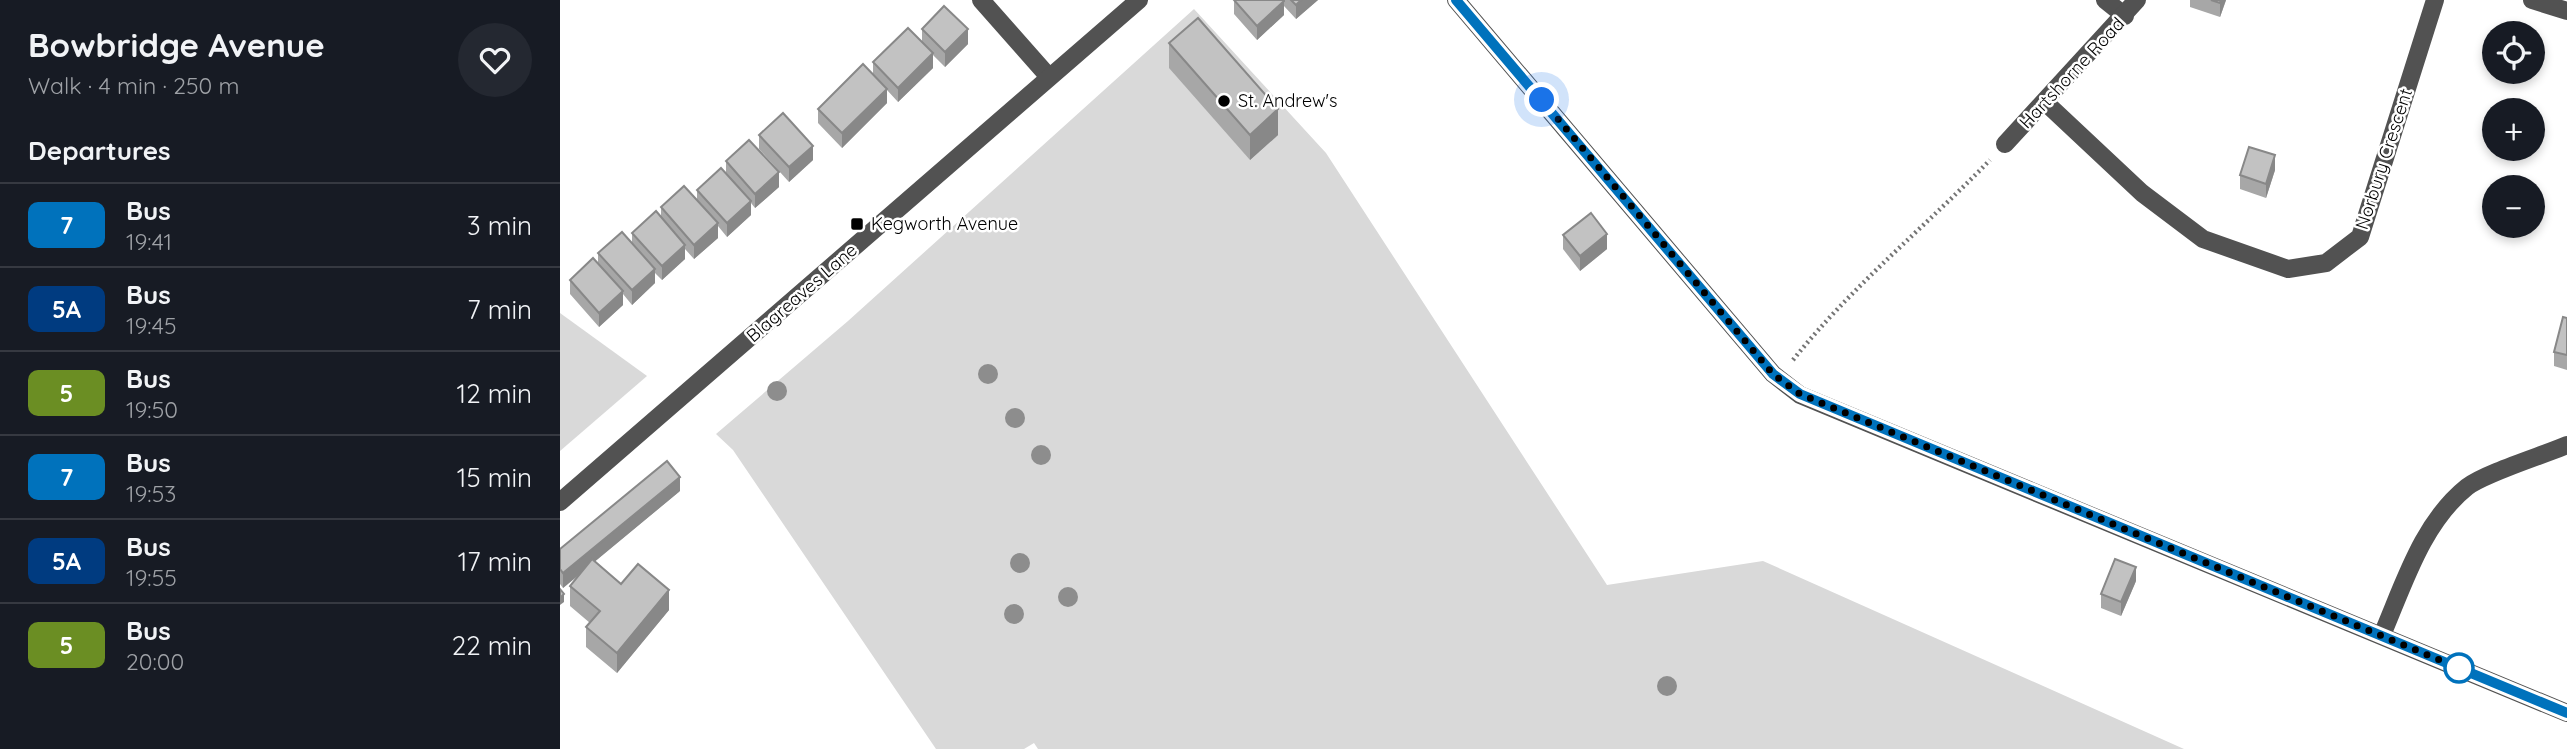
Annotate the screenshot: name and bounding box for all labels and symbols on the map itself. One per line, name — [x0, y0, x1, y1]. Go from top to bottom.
street label: Hartshorne Road — [2014, 12, 2129, 133]
your location — [1524, 82, 1559, 117]
street label: Norbury Crescent — [2350, 85, 2417, 232]
place label: St. Andrew's — [1238, 89, 1338, 112]
marker: St. Andrew's — [1216, 93, 1232, 109]
place label: Kegworth Avenue — [871, 212, 1018, 235]
marker: Kegworth Avenue — [849, 216, 865, 232]
street label: Blagreaves Lane — [742, 238, 862, 347]
unlabelled marker — [2444, 653, 2474, 683]

